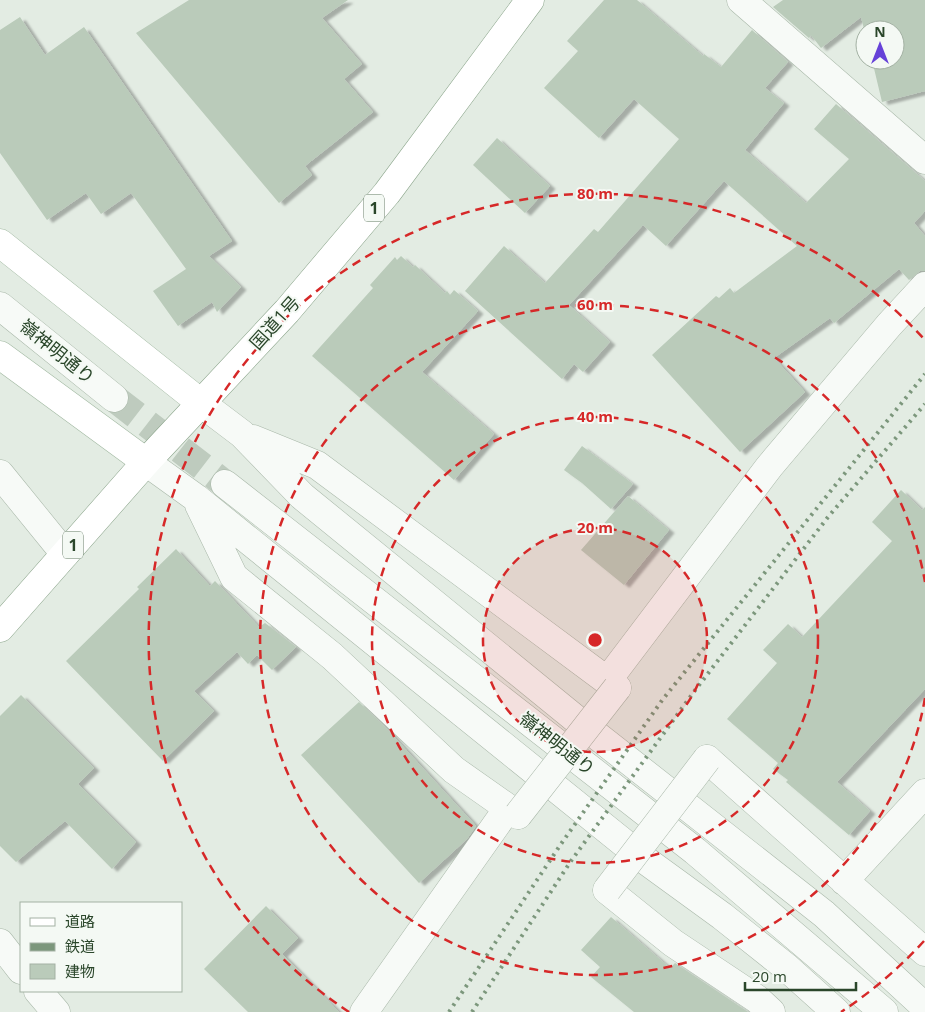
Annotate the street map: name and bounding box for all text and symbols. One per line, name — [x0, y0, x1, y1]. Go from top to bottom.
north arrow — [855, 20, 905, 70]
text: N — [874, 22, 886, 41]
text: 80 m — [577, 183, 613, 203]
road number: 1 — [364, 194, 384, 222]
street label: 国道1号 — [244, 290, 305, 354]
text: 60 m — [577, 294, 613, 314]
street label: 嶺神明通り — [15, 314, 100, 389]
text: 40 m — [577, 406, 613, 426]
text: 20 m — [577, 517, 613, 537]
road number: 1 — [63, 532, 83, 558]
centre of rings — [586, 631, 604, 649]
street label: 嶺神明通り — [515, 706, 600, 780]
legend — [20, 902, 182, 992]
text: 道路 — [65, 911, 95, 931]
text: 鉄道 — [65, 936, 95, 956]
scale bar — [745, 960, 856, 992]
text: 建物 — [65, 961, 95, 981]
text: 20 m — [752, 966, 787, 986]

